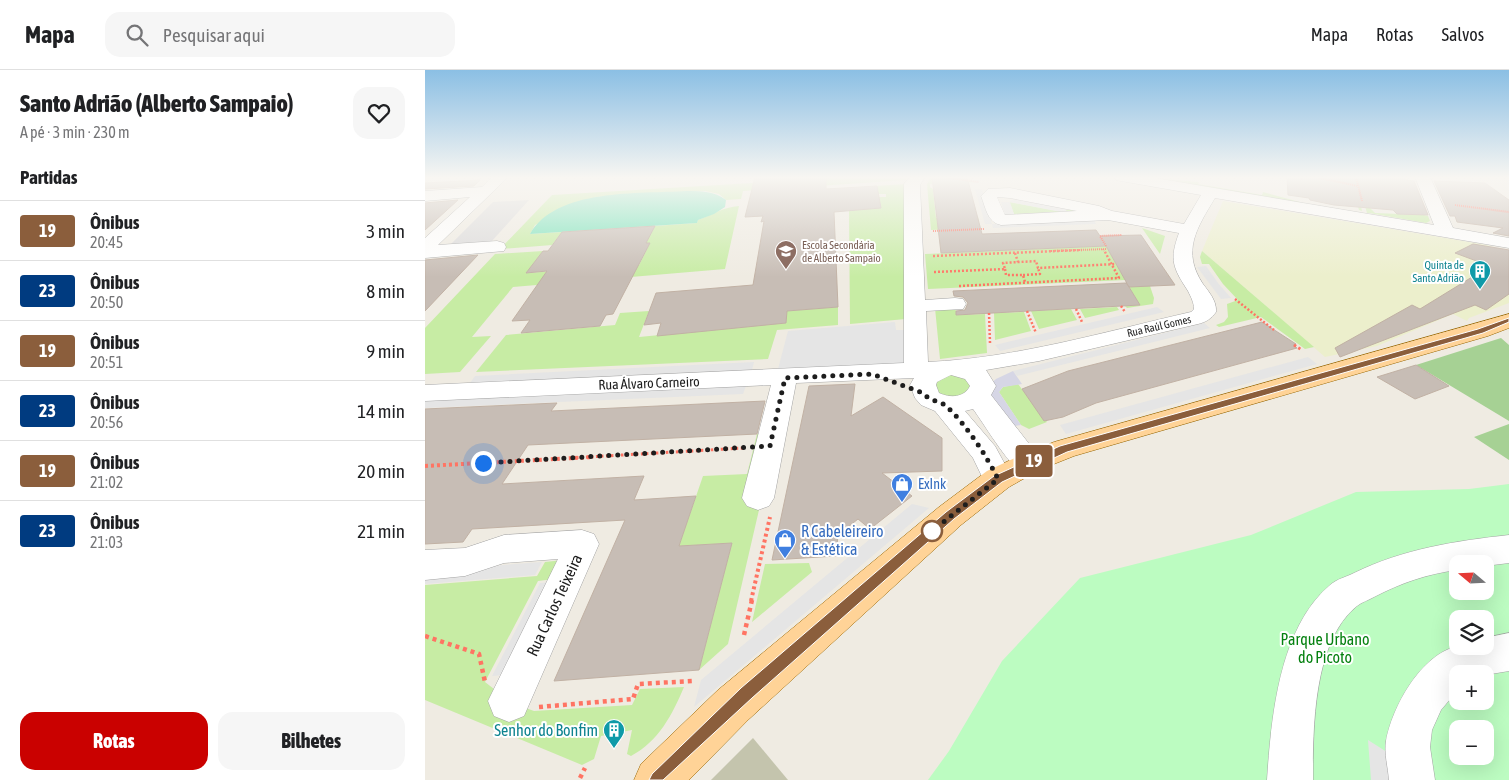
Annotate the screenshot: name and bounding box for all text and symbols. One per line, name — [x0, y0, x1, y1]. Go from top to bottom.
search box — [105, 12, 455, 57]
text: Mapa — [25, 21, 75, 48]
icon: search — [123, 21, 151, 49]
text: Pesquisar aqui — [163, 24, 265, 46]
text: Mapa — [1311, 24, 1348, 45]
text: Rotas — [1376, 24, 1413, 45]
text: Salvos — [1441, 24, 1484, 45]
button: heart — [353, 87, 405, 139]
text: Santo Adrião (Alberto Sampaio) — [20, 90, 293, 117]
text: A pé · 3 min · 230 m — [20, 123, 129, 141]
text: Partidas — [20, 166, 78, 188]
text: Ônibus — [90, 211, 140, 233]
text: 19 — [39, 220, 56, 241]
text: 3 min — [366, 220, 405, 242]
text: 20:45 — [90, 233, 123, 251]
school or university icon: Escola Secondária de Alberto Sampaio — [774, 239, 798, 270]
place label: Escola Secondária de Alberto Sampaio — [802, 239, 881, 264]
place label: Quinta de Santo Adrião — [1413, 259, 1464, 284]
building icon: Quinta de Santo Adrião — [1468, 259, 1492, 290]
text: Ônibus — [90, 271, 140, 293]
text: 23 — [39, 280, 56, 301]
text: 8 min — [366, 280, 405, 302]
text: 20:50 — [90, 293, 123, 311]
street label: Rua Raúl Gomes — [1126, 313, 1192, 339]
text: Ônibus — [90, 331, 140, 353]
text: 19 — [39, 340, 56, 361]
text: 9 min — [366, 340, 405, 362]
text: 20:51 — [90, 353, 123, 371]
street label: Rua Álvaro Carneiro — [598, 373, 700, 393]
text: Ônibus — [90, 391, 140, 413]
text: 23 — [39, 400, 56, 421]
text: 14 min — [357, 400, 405, 422]
text: 20:56 — [90, 413, 123, 431]
line badge: 19 — [1011, 445, 1057, 477]
text: 19 — [1026, 450, 1042, 471]
text: Ônibus — [90, 451, 140, 473]
your location — [471, 451, 496, 476]
text: 19 — [39, 460, 56, 481]
text: 20 min — [357, 460, 405, 482]
shop icon: ExInk — [890, 472, 914, 503]
text: 21:02 — [90, 473, 123, 491]
place label: ExInk — [918, 476, 946, 492]
text: Ônibus — [90, 511, 140, 533]
text: 23 — [39, 520, 56, 541]
text: 21 min — [357, 520, 405, 542]
unlabelled marker — [921, 520, 943, 542]
place label: R Cabeleireiro & Estética — [801, 522, 884, 558]
shop icon: R Cabeleireiro & Estética — [773, 528, 797, 559]
text: 21:03 — [90, 533, 123, 551]
street label: Rua Carlos Teixeira — [523, 551, 585, 659]
north arrow — [1449, 555, 1494, 600]
map controls — [1449, 555, 1494, 765]
button: layers — [1449, 610, 1494, 655]
park label: Parque Urbano do Picoto — [1281, 630, 1369, 666]
button: + — [1449, 665, 1494, 710]
button: Rotas — [20, 712, 208, 770]
button: Bilhetes — [218, 712, 405, 770]
building icon: Senhor do Bonfim — [602, 718, 626, 749]
button: − — [1449, 720, 1494, 765]
place label: Senhor do Bonfim — [494, 721, 598, 739]

